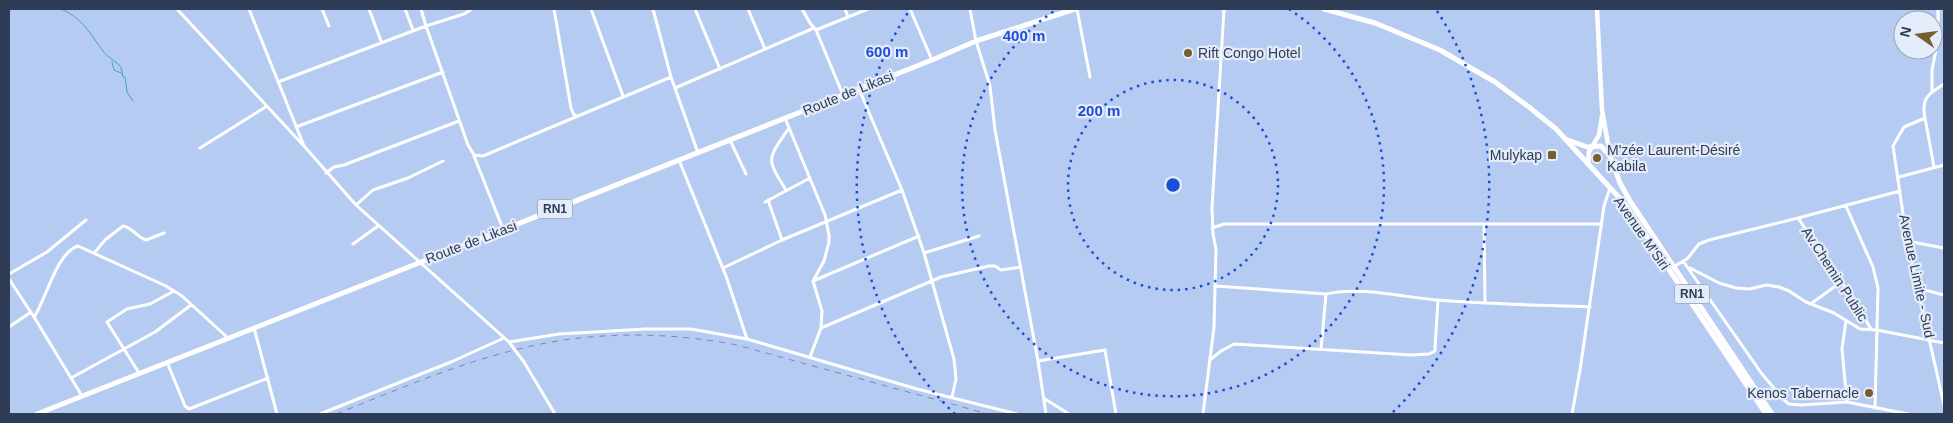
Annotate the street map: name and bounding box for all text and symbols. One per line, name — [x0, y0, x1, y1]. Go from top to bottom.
north arrow — [1893, 10, 1943, 60]
text: N — [1896, 25, 1914, 39]
text: 400 m — [1003, 27, 1045, 44]
text: 600 m — [866, 43, 908, 60]
place label: Rift Congo Hotel — [1198, 45, 1301, 61]
marker: Rift Congo Hotel — [1182, 47, 1194, 59]
street label: Route de Likasi — [800, 68, 896, 118]
text: 200 m — [1078, 102, 1120, 119]
place label: M'zée Laurent-Désiré Kabila — [1607, 142, 1741, 174]
place label: Mulykap — [1490, 147, 1542, 163]
marker: Mulykap — [1546, 149, 1558, 161]
marker: M'zée Laurent-Désiré Kabila — [1591, 152, 1603, 164]
centre of rings — [1164, 176, 1182, 194]
street label: Avenue M'Siri — [1611, 193, 1673, 273]
road number: RN1 — [538, 200, 572, 218]
street label: Avenue Limite - Sud — [1896, 213, 1938, 339]
street label: Route de Likasi — [423, 217, 519, 267]
street label: Av.Chemin Public — [1799, 224, 1871, 324]
road number: RN1 — [1674, 284, 1710, 304]
place label: Kenos Tabernacle — [1747, 385, 1859, 401]
marker: Kenos Tabernacle — [1863, 387, 1875, 399]

